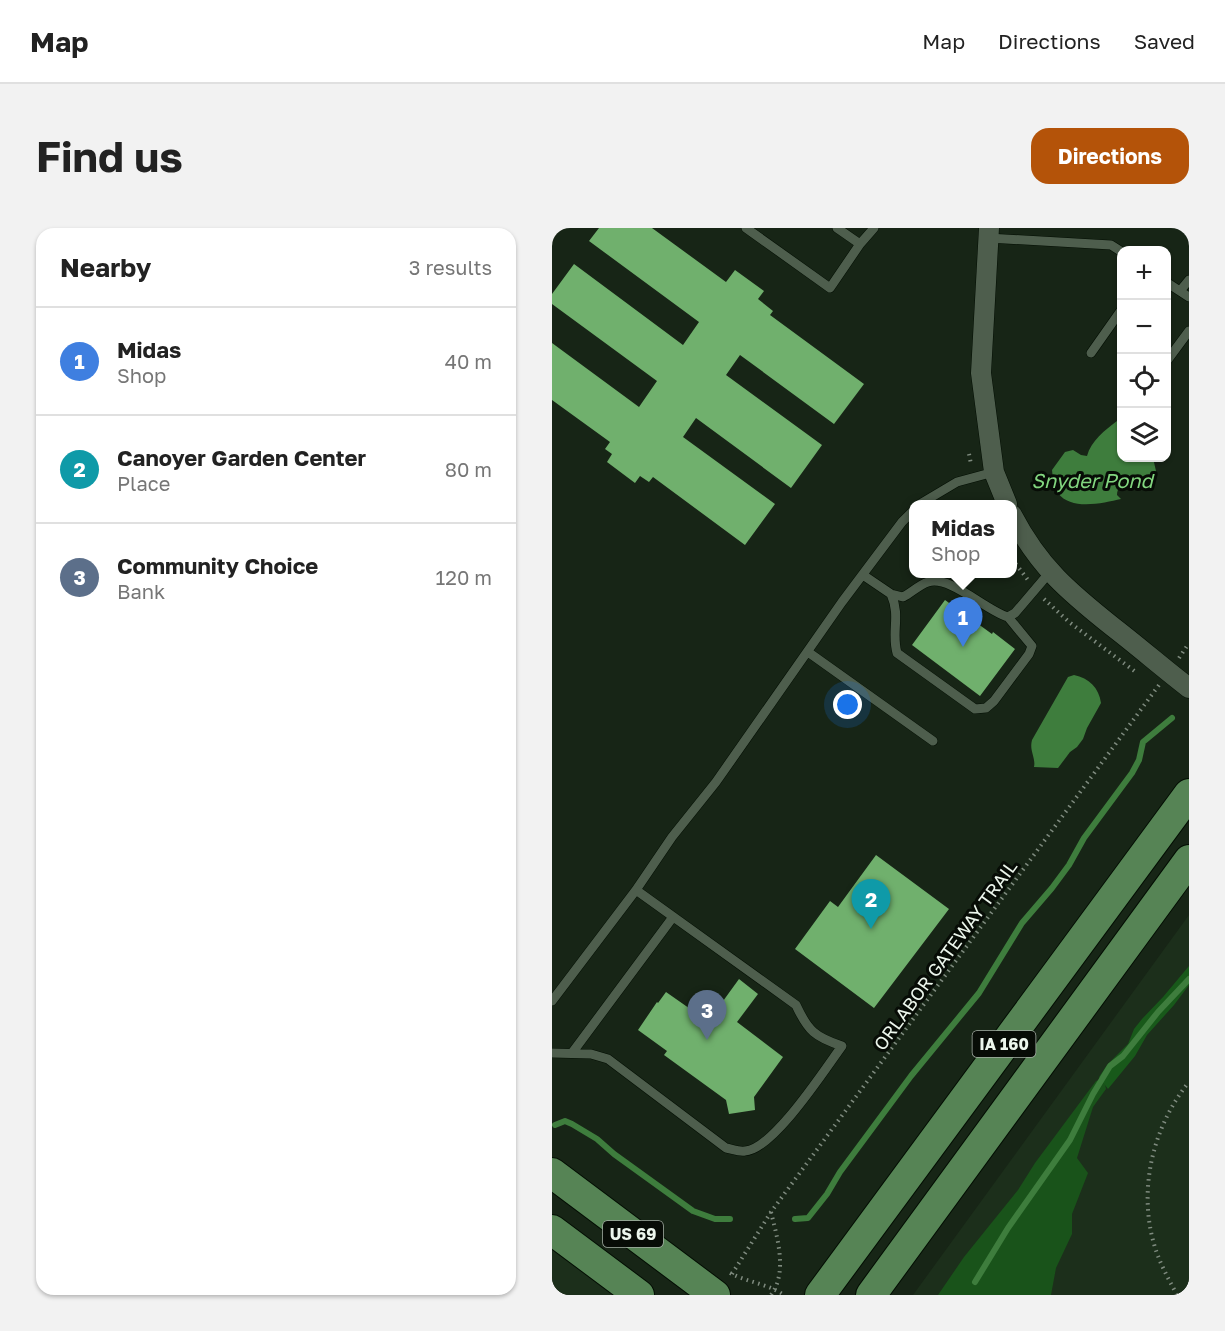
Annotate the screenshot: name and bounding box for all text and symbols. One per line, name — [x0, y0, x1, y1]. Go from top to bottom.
text: Map — [30, 25, 88, 58]
text: Map — [922, 28, 965, 54]
text: Directions — [998, 28, 1101, 54]
text: Saved — [1134, 28, 1195, 54]
button: Directions — [1031, 128, 1189, 184]
text: Find us — [36, 131, 183, 181]
map controls — [1117, 246, 1171, 462]
button: + — [1117, 246, 1171, 300]
text: Nearby — [60, 252, 151, 283]
text: 3 results — [409, 255, 492, 279]
button: − — [1117, 300, 1171, 354]
text: Midas — [117, 336, 181, 363]
text: 1 — [74, 349, 85, 373]
text: 40 m — [445, 349, 492, 373]
button: locate — [1117, 354, 1171, 408]
text: Shop — [117, 363, 166, 387]
button: layers — [1117, 408, 1171, 462]
text: Canoyer Garden Center — [117, 444, 366, 471]
text: 2 — [73, 457, 86, 481]
text: 80 m — [445, 457, 492, 481]
water label: Snyder Pond — [1031, 468, 1156, 493]
text: Place — [117, 471, 170, 495]
popup — [909, 500, 1017, 578]
text: Midas — [931, 514, 995, 541]
text: Shop — [931, 541, 980, 565]
text: Community Choice — [117, 552, 318, 579]
text: 3 — [73, 565, 86, 589]
text: 120 m — [436, 565, 492, 589]
text: Bank — [117, 579, 165, 603]
pin: 1 — [944, 598, 982, 647]
your location — [833, 690, 862, 719]
street label: ORLABOR GATEWAY TRAIL — [869, 856, 1021, 1054]
pin: 2 — [852, 880, 890, 929]
pin: 3 — [688, 990, 726, 1040]
road number: IA 160 — [972, 1031, 1036, 1057]
road number: US 69 — [603, 1221, 663, 1247]

